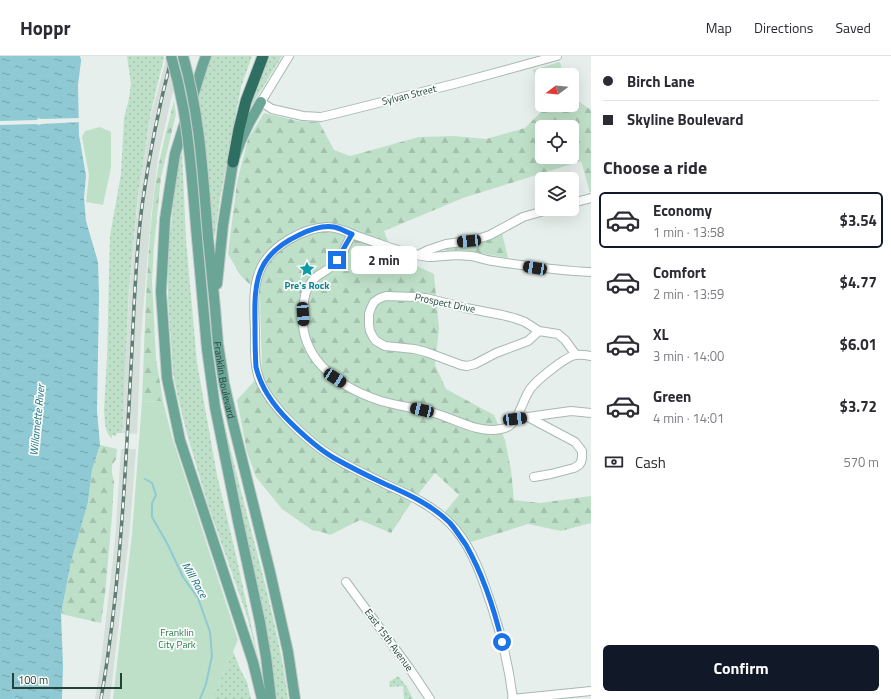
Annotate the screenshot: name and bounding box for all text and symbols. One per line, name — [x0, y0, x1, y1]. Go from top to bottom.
text: Hoppr — [20, 13, 71, 42]
text: Map — [706, 17, 732, 38]
text: Directions — [754, 17, 813, 38]
text: Saved — [835, 17, 871, 38]
north arrow — [535, 68, 579, 112]
map controls — [535, 68, 579, 216]
text: Birch Lane — [627, 70, 695, 93]
street label: Sylvan Street — [380, 81, 438, 109]
text: Skyline Boulevard — [627, 108, 743, 131]
button: locate — [535, 120, 579, 164]
text: Choose a ride — [603, 154, 707, 181]
button: layers — [535, 172, 579, 216]
text: Economy — [653, 199, 712, 222]
icon: car — [605, 202, 641, 238]
text: $3.54 — [840, 209, 877, 232]
text: 1 min · 13:58 — [653, 222, 724, 242]
car — [457, 234, 481, 248]
callout: 2 min — [351, 246, 417, 274]
text: 2 min — [368, 250, 400, 270]
route end — [328, 251, 346, 269]
place icon: Pre's Rock — [298, 260, 316, 278]
car — [522, 260, 548, 276]
text: Comfort — [653, 261, 706, 284]
icon: car — [605, 264, 641, 300]
text: $4.77 — [840, 271, 877, 294]
place label: Pre's Rock — [285, 278, 330, 293]
text: 2 min · 13:59 — [653, 284, 724, 304]
street label: Prospect Drive — [413, 289, 477, 317]
car — [296, 302, 310, 326]
text: XL — [653, 323, 669, 346]
icon: car — [605, 326, 641, 362]
text: $6.01 — [840, 333, 877, 356]
street label: Franklin Boulevard — [210, 341, 239, 420]
text: 3 min · 14:00 — [653, 346, 724, 366]
car — [322, 366, 348, 390]
water label: Willamette River — [25, 382, 49, 456]
text: Green — [653, 385, 691, 408]
icon: car — [605, 388, 641, 424]
text: $3.72 — [840, 395, 877, 418]
car — [409, 401, 435, 419]
text: 4 min · 14:01 — [653, 408, 724, 428]
car — [502, 412, 528, 426]
icon: cash — [603, 451, 625, 473]
text: Cash — [635, 451, 666, 474]
text: 570 m — [843, 452, 879, 472]
water label: Mill Race — [178, 559, 212, 602]
street label: East 15th Avenue — [361, 605, 417, 675]
park label: Franklin City Park — [158, 625, 196, 652]
route start — [493, 633, 511, 651]
button: Confirm — [603, 645, 879, 691]
scale bar — [12, 671, 122, 690]
text: 100 m — [18, 672, 48, 688]

